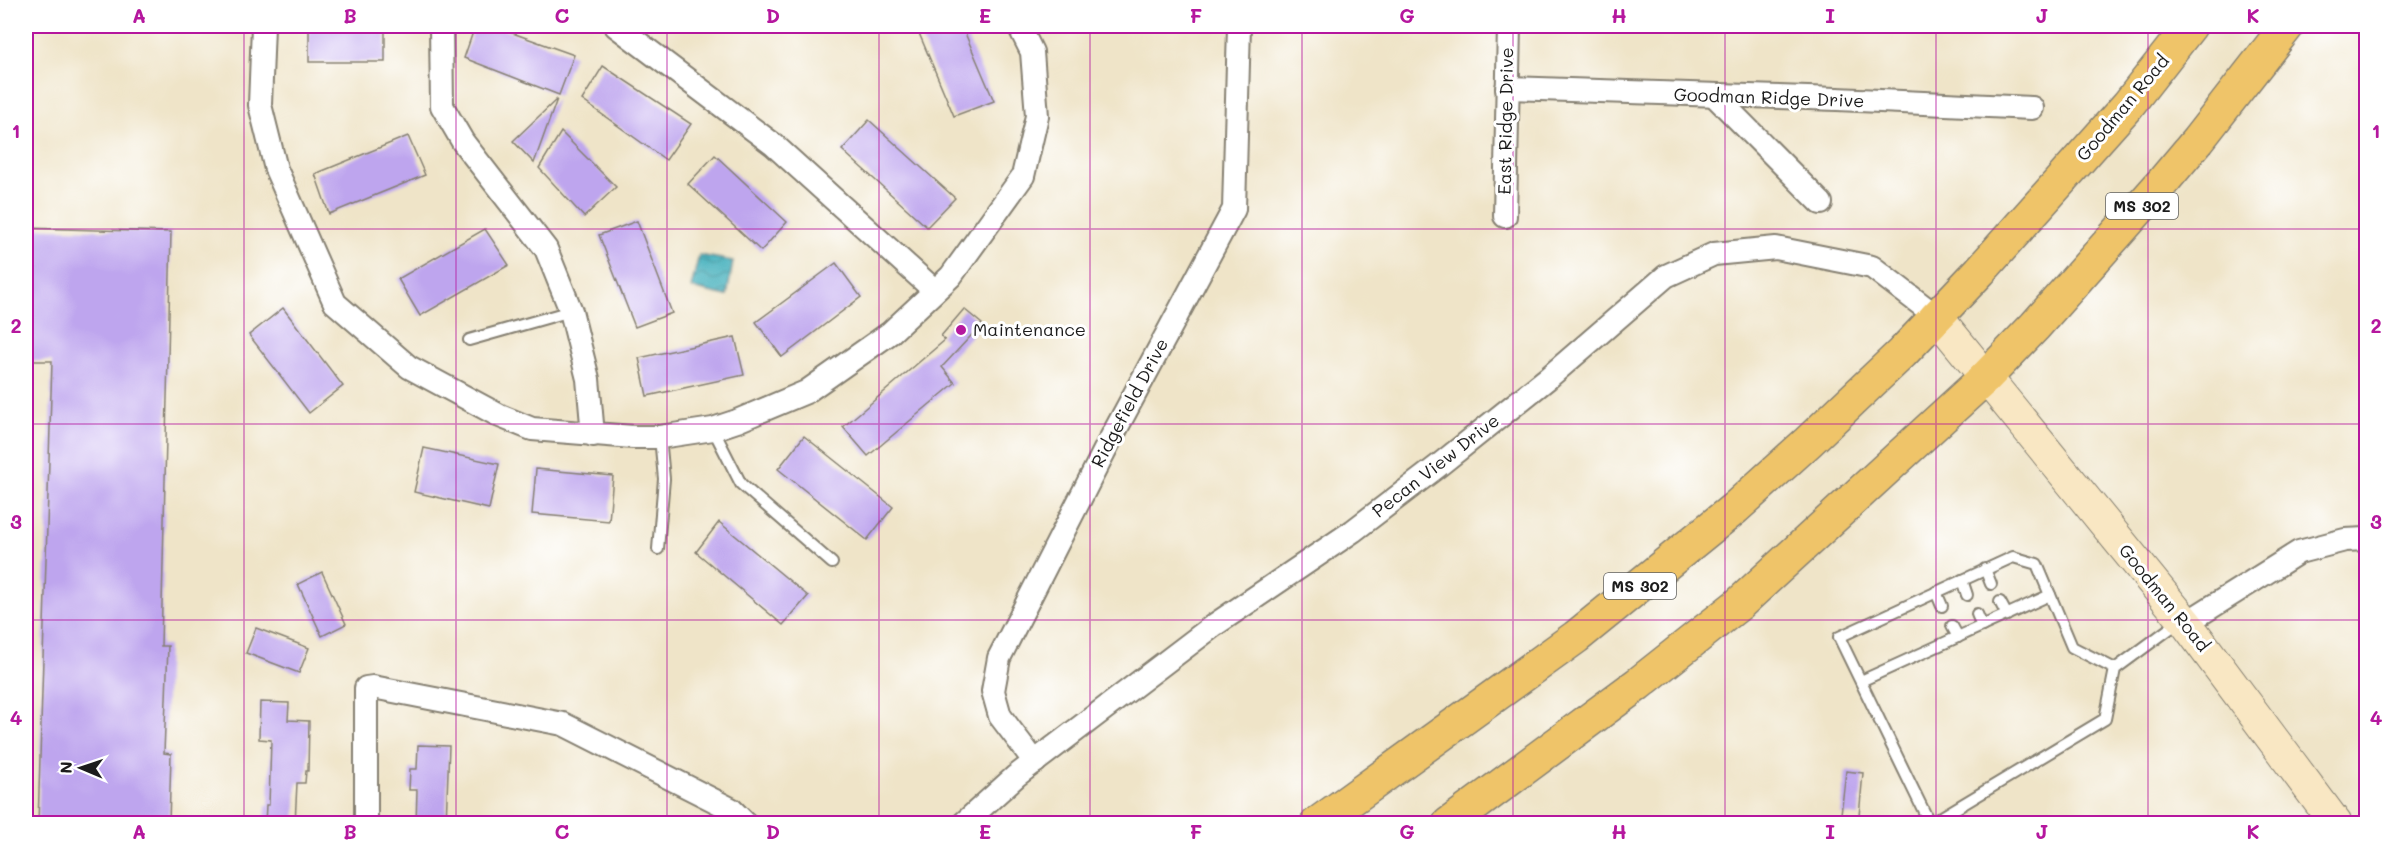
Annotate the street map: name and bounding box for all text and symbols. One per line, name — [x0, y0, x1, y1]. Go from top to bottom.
text: A — [132, 2, 146, 28]
text: B — [343, 2, 357, 28]
text: C — [555, 2, 570, 28]
text: D — [766, 2, 780, 28]
text: E — [979, 2, 991, 28]
text: F — [1190, 2, 1203, 28]
text: G — [1399, 2, 1415, 28]
text: H — [1611, 2, 1627, 28]
text: I — [1825, 2, 1835, 28]
text: J — [2035, 2, 2049, 28]
text: K — [2246, 2, 2260, 28]
street label: East Ridge Drive — [1492, 47, 1518, 195]
street label: Goodman Road — [2071, 49, 2174, 166]
street label: Goodman Ridge Drive — [1673, 82, 1865, 112]
text: 1 — [12, 117, 20, 143]
text: 1 — [2372, 117, 2380, 143]
road number: MS 302 — [2106, 193, 2178, 219]
text: 2 — [10, 312, 22, 338]
text: 2 — [2370, 312, 2382, 338]
place label: Maintenance — [973, 317, 1086, 341]
marker: Maintenance — [954, 323, 968, 337]
street label: Ridgefield Drive — [1085, 334, 1173, 471]
street label: Pecan View Drive — [1367, 408, 1504, 522]
text: 3 — [10, 508, 22, 534]
text: 3 — [2370, 508, 2382, 534]
street label: Goodman Road — [2114, 538, 2216, 656]
road number: MS 302 — [1604, 573, 1676, 599]
text: 4 — [10, 704, 23, 730]
text: 4 — [2370, 704, 2383, 730]
north arrow — [51, 738, 111, 798]
text: N — [55, 761, 76, 774]
text: A — [132, 818, 146, 844]
text: B — [343, 818, 357, 844]
text: C — [555, 818, 570, 844]
text: D — [766, 818, 780, 844]
text: E — [979, 818, 991, 844]
text: F — [1190, 818, 1203, 844]
text: G — [1399, 818, 1415, 844]
text: H — [1611, 818, 1627, 844]
text: I — [1825, 818, 1835, 844]
text: J — [2035, 818, 2049, 844]
text: K — [2246, 818, 2260, 844]

